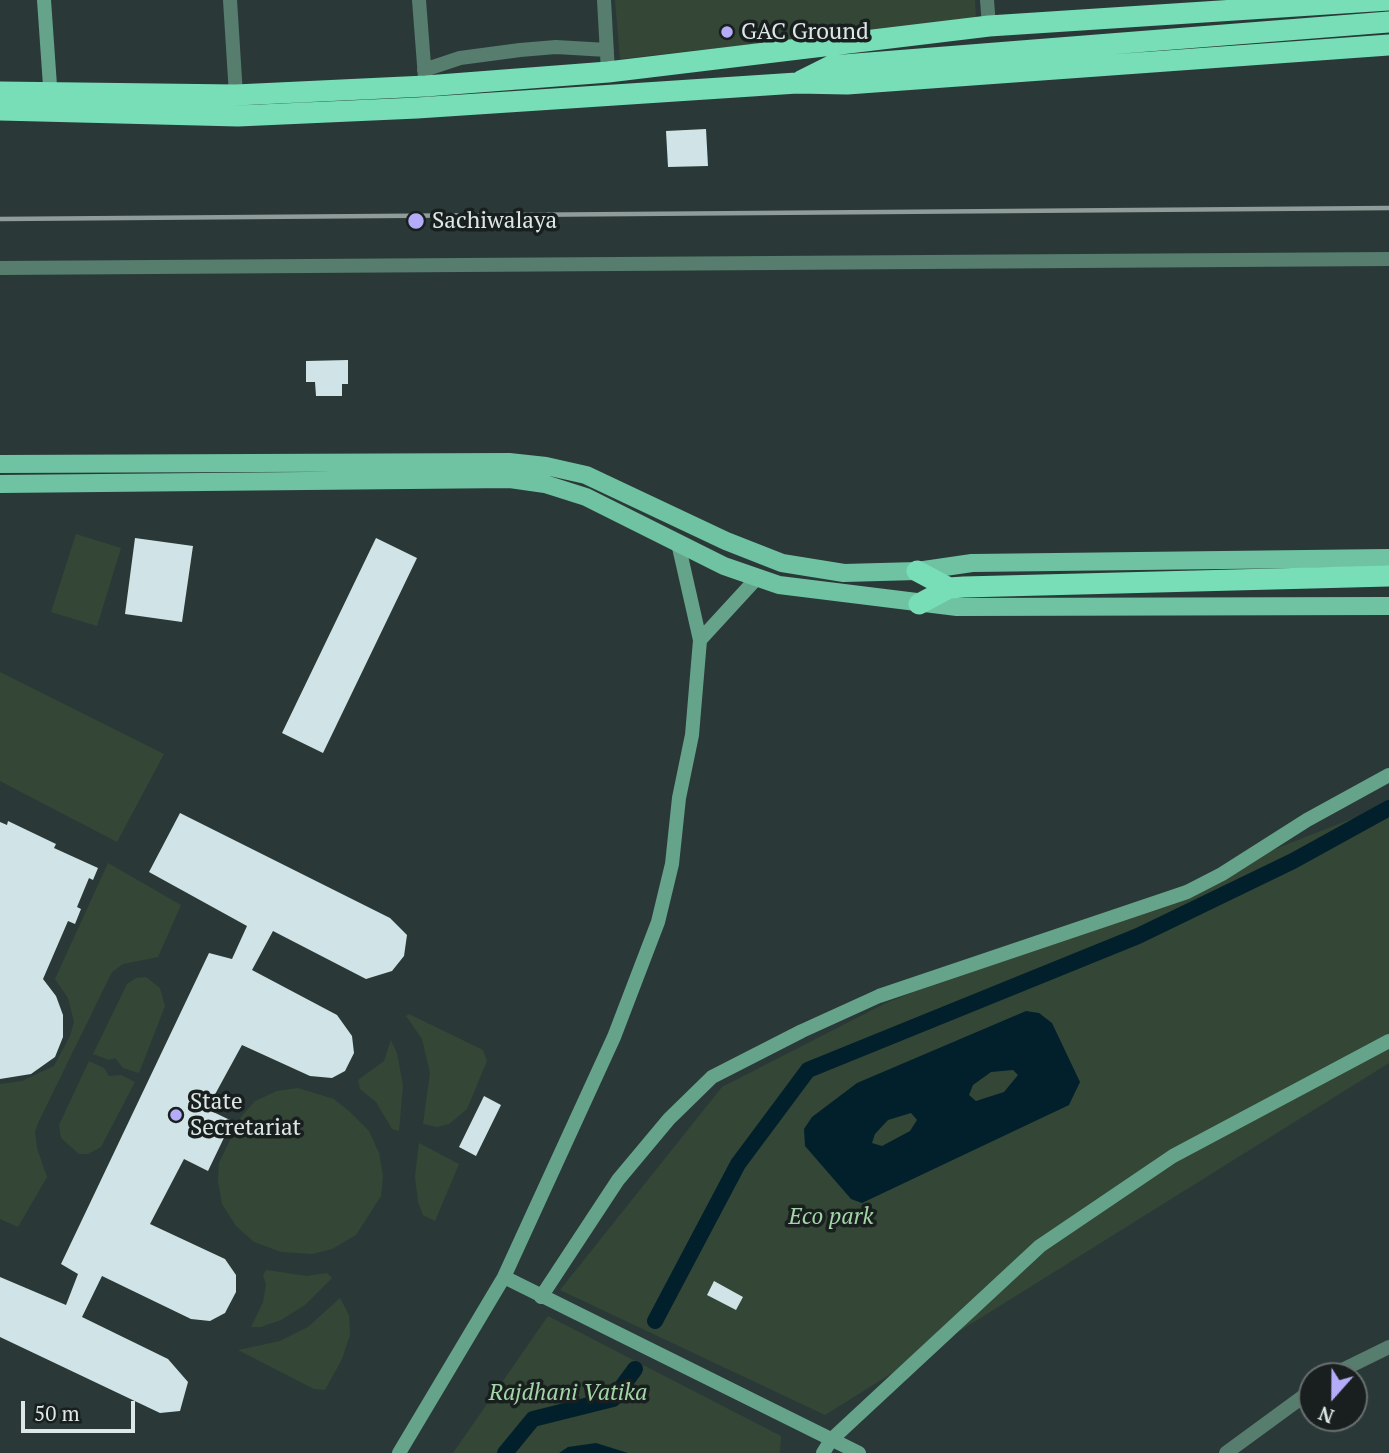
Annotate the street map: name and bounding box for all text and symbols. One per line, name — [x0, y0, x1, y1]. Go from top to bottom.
place label: GAC Ground — [741, 18, 869, 46]
marker: GAC Ground — [719, 24, 735, 40]
place label: Sachiwalaya — [432, 207, 557, 235]
marker: Sachiwalaya — [406, 211, 426, 231]
place label: State Secretariat — [190, 1088, 301, 1142]
marker: State Secretariat — [168, 1107, 184, 1123]
park label: Eco park — [789, 1203, 873, 1231]
north arrow — [1298, 1362, 1368, 1432]
park label: Rajdhani Vatika — [489, 1379, 647, 1407]
scale bar — [24, 1386, 138, 1430]
text: 50 m — [34, 1399, 80, 1427]
text: N — [1315, 1401, 1337, 1429]

